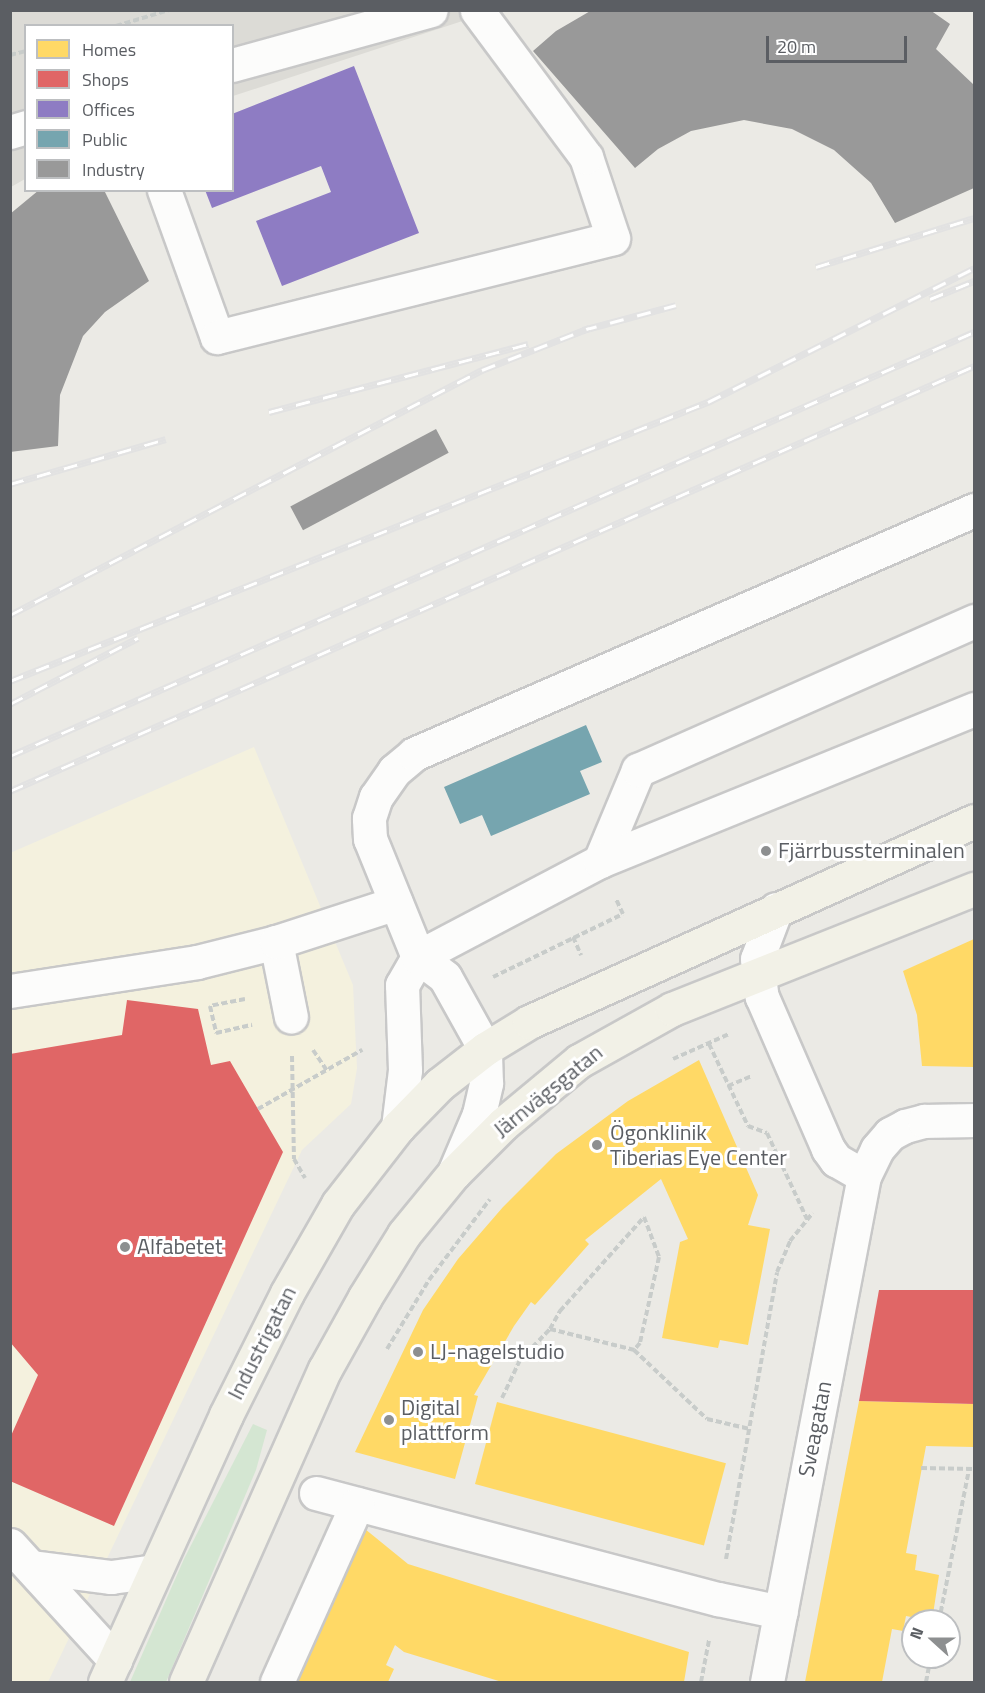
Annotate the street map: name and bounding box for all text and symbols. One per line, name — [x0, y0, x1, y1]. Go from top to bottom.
legend — [24, 24, 234, 192]
scale bar — [769, 24, 910, 62]
text: 20 m — [777, 33, 816, 60]
text: Homes — [82, 36, 136, 63]
text: Shops — [82, 66, 129, 93]
text: Offices — [82, 96, 135, 123]
text: Public — [82, 126, 128, 153]
text: Industry — [82, 156, 145, 183]
place label: Fjärrbussterminalen — [778, 838, 965, 864]
marker: Fjärrbussterminalen — [759, 844, 773, 858]
street label: Järnvägsgatan — [488, 1039, 608, 1143]
place label: Ögonklinik Tiberias Eye Center — [610, 1119, 787, 1170]
marker: Ögonklinik Tiberias Eye Center — [588, 1136, 606, 1154]
place label: Alfabetet — [137, 1234, 223, 1260]
marker: Alfabetet — [118, 1240, 132, 1254]
street label: Industrigatan — [222, 1282, 302, 1404]
place label: LJ-nagelstudio — [430, 1339, 565, 1365]
marker: LJ-nagelstudio — [411, 1345, 425, 1359]
street label: Sveagatan — [793, 1379, 837, 1479]
place label: Digital plattform — [401, 1394, 489, 1446]
marker: Digital plattform — [382, 1413, 396, 1427]
north arrow — [901, 1609, 961, 1669]
text: N — [903, 1624, 929, 1643]

